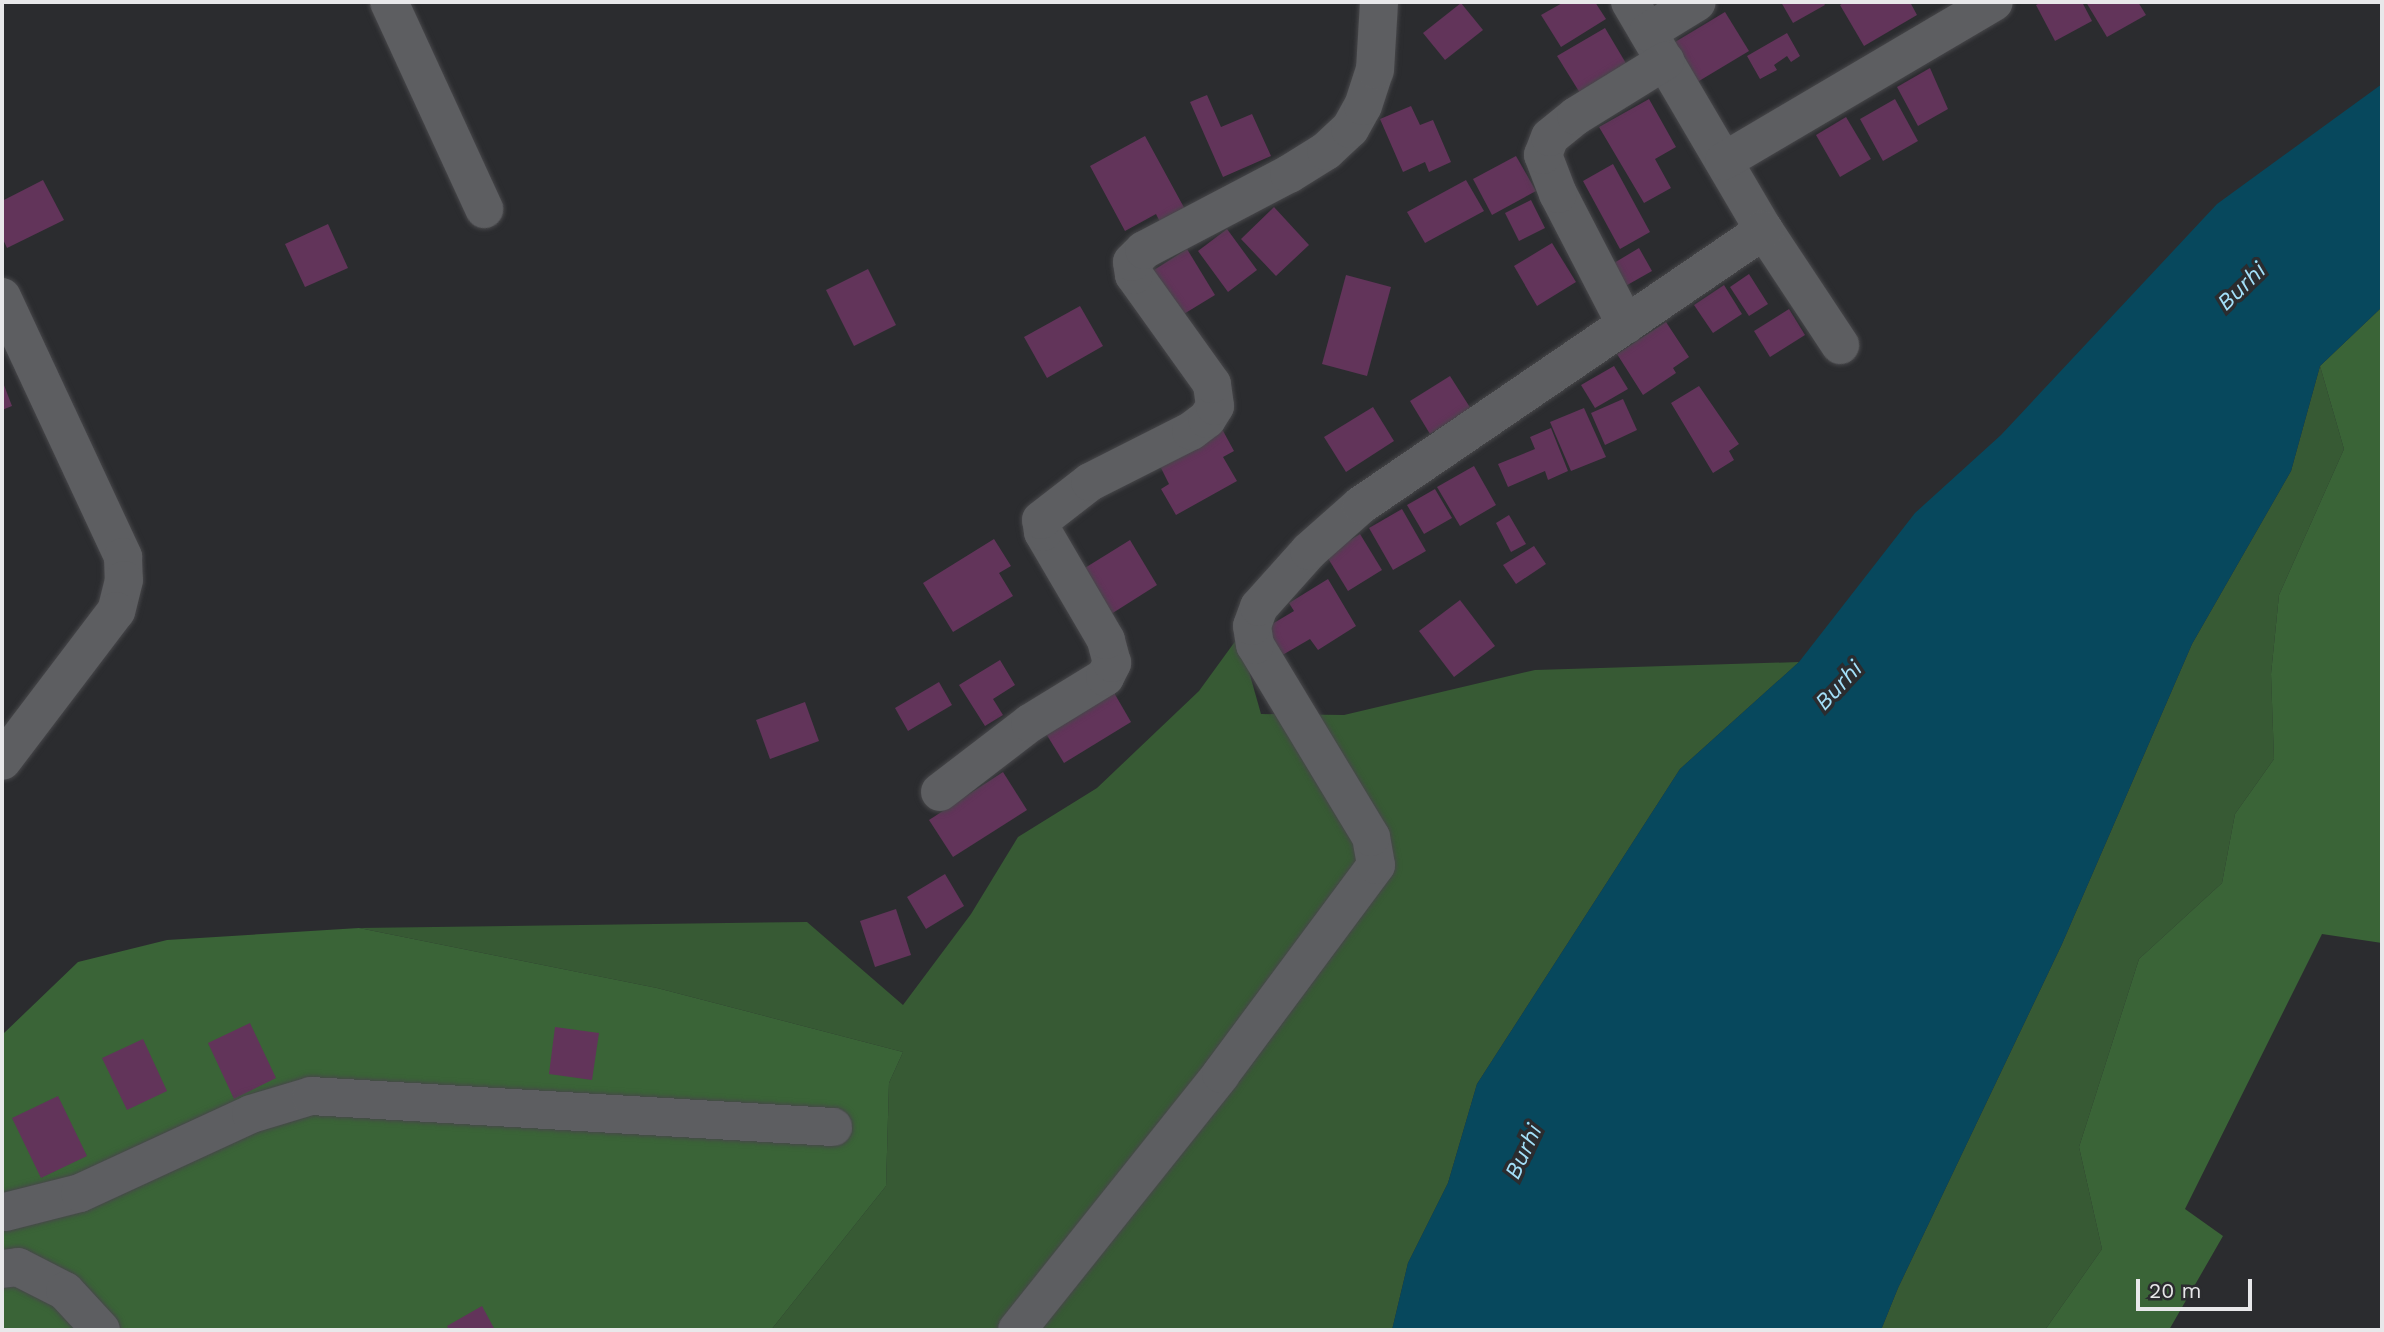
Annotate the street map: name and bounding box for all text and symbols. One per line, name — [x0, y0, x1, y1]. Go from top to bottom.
water label: Burhi — [2212, 257, 2272, 317]
water label: Burhi — [1809, 656, 1869, 716]
water label: Burhi — [1499, 1120, 1549, 1184]
scale bar — [2139, 1266, 2254, 1310]
text: 20 m — [2149, 1278, 2201, 1303]

